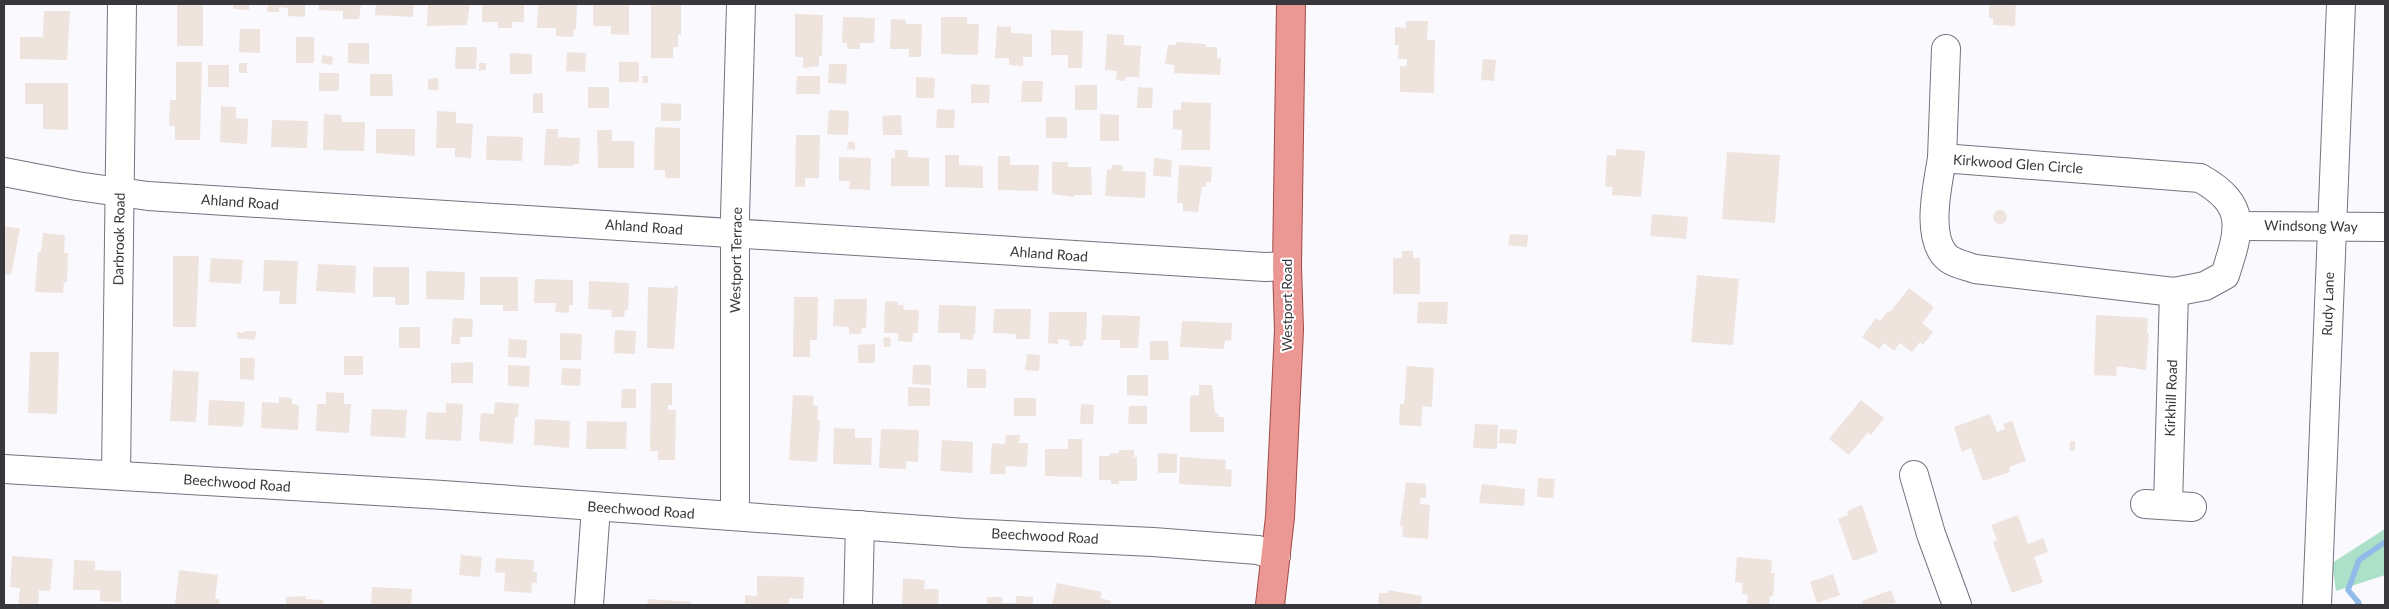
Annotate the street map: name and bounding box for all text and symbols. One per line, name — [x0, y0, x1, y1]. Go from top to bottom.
street label: Kirkwood Glen Circle — [1952, 150, 2084, 177]
street label: Ahland Road — [201, 190, 279, 213]
street label: Darbrook Road — [109, 192, 128, 286]
street label: Westport Terrace — [726, 207, 745, 313]
street label: Ahland Road — [605, 215, 683, 238]
street label: Windsong Way — [2264, 216, 2359, 235]
street label: Ahland Road — [1010, 242, 1088, 265]
street label: Westport Road — [1278, 259, 1295, 351]
street label: Rudy Lane — [2318, 272, 2337, 336]
street label: Kirkhill Road — [2161, 359, 2180, 437]
street label: Beechwood Road — [183, 470, 291, 495]
street label: Beechwood Road — [587, 497, 695, 522]
street label: Beechwood Road — [991, 524, 1099, 547]

